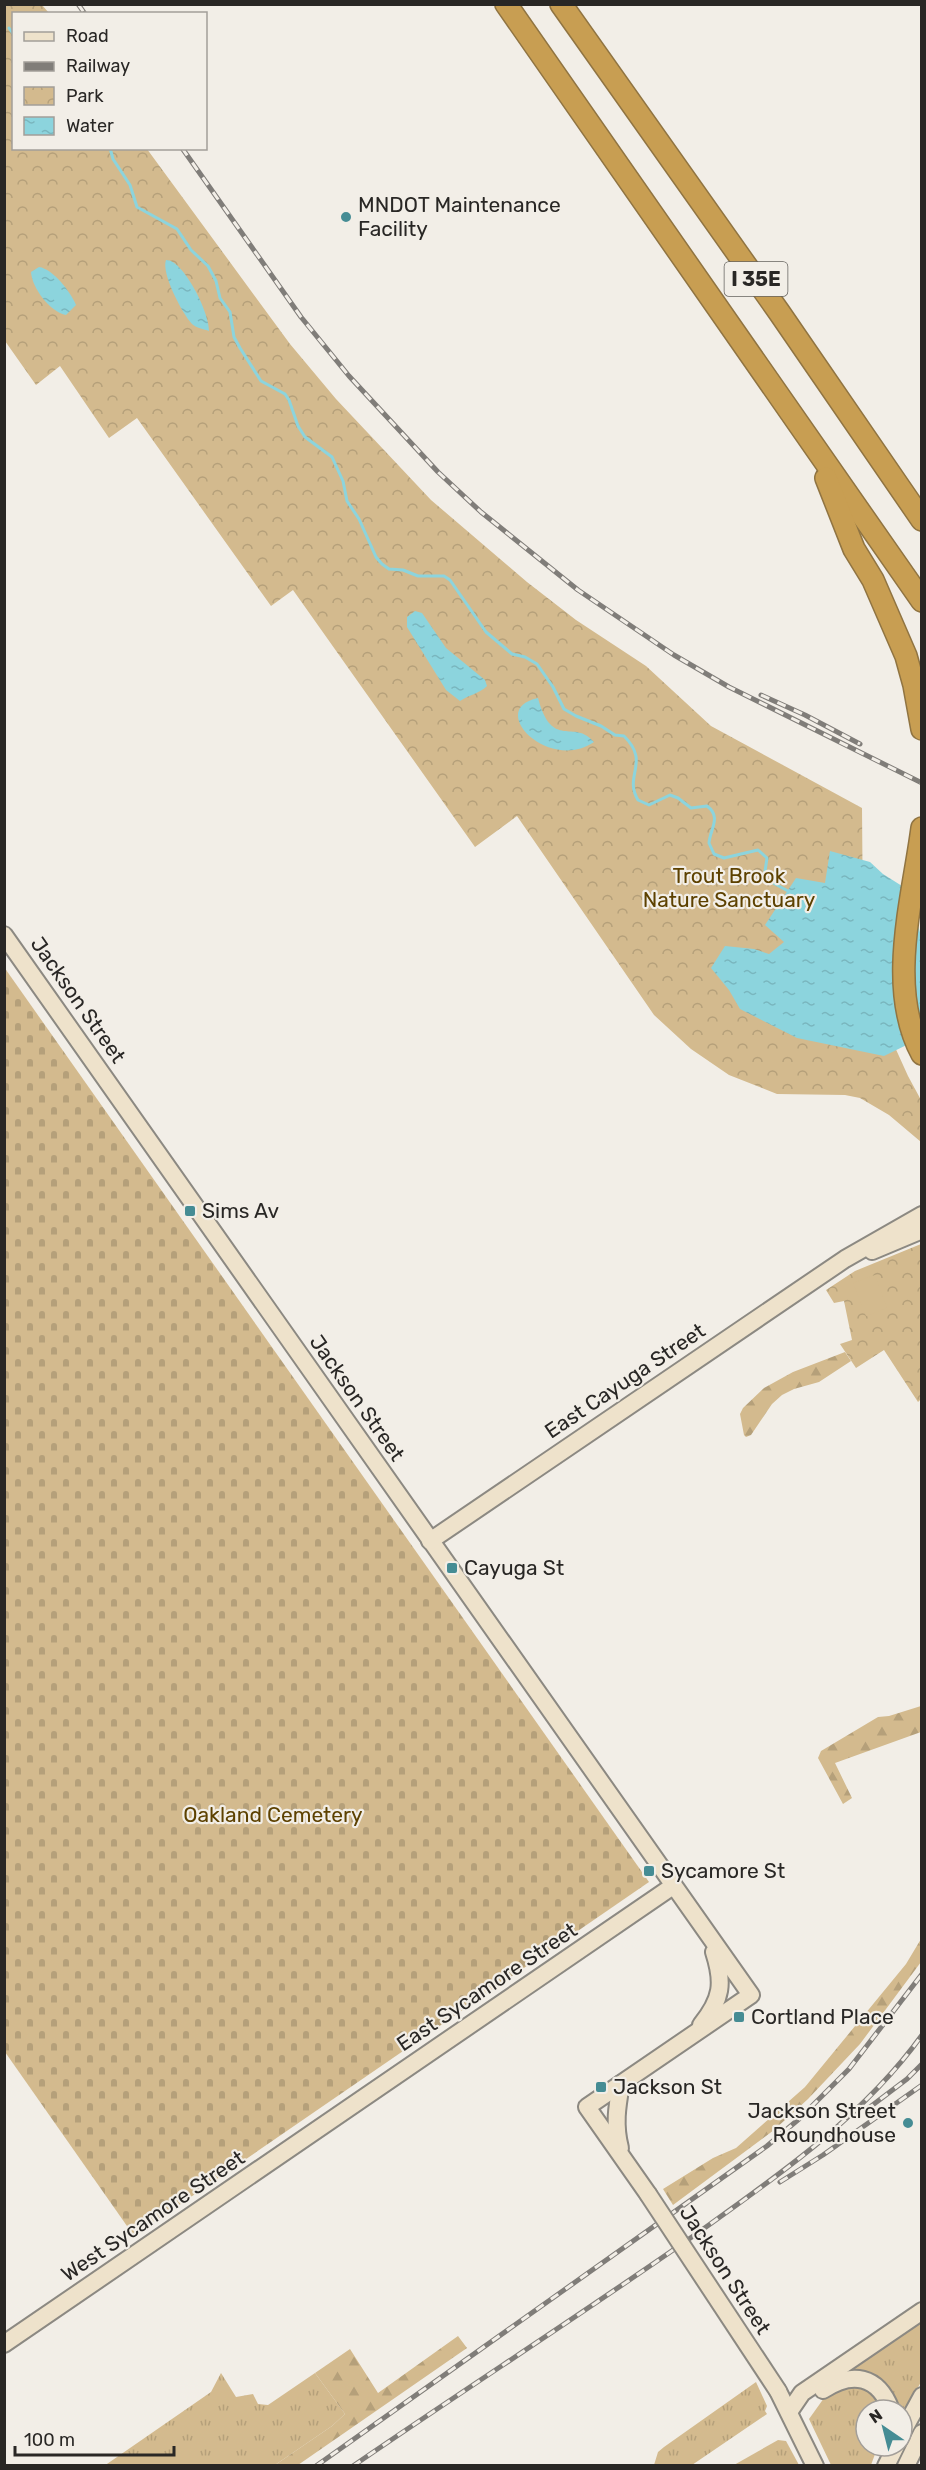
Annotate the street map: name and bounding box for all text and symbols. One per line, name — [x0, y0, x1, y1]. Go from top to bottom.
legend — [12, 12, 207, 150]
text: Road — [66, 25, 109, 47]
text: Railway — [66, 55, 130, 77]
text: Park — [66, 85, 104, 107]
text: Water — [66, 115, 114, 137]
place label: MNDOT Maintenance Facility — [358, 192, 561, 241]
marker: MNDOT Maintenance Facility — [339, 210, 353, 224]
road number: I 35E — [724, 262, 788, 296]
park label: Trout Brook Nature Sanctuary — [643, 863, 816, 912]
street label: Jackson Street — [26, 932, 131, 1068]
place label: Sims Av — [202, 1198, 279, 1223]
marker: Sims Av — [183, 1204, 197, 1218]
street label: East Cayuga Street — [540, 1318, 710, 1443]
street label: Jackson Street — [305, 1330, 410, 1466]
place label: Cayuga St — [464, 1555, 564, 1580]
marker: Cayuga St — [445, 1561, 459, 1575]
park label: Oakland Cemetery — [183, 1802, 363, 1827]
place label: Sycamore St — [661, 1858, 785, 1883]
marker: Sycamore St — [642, 1864, 656, 1878]
street label: East Sycamore Street — [392, 1917, 582, 2056]
place label: Cortland Place — [751, 2004, 894, 2029]
marker: Cortland Place — [732, 2010, 746, 2024]
place label: Jackson St — [613, 2074, 722, 2099]
marker: Jackson St — [594, 2080, 608, 2094]
place label: Jackson Street Roundhouse — [748, 2098, 896, 2147]
marker: Jackson Street Roundhouse — [901, 2116, 915, 2130]
street label: West Sycamore Street — [56, 2145, 249, 2286]
street label: Jackson Street — [675, 2201, 776, 2339]
north arrow — [854, 2398, 914, 2458]
text: N — [866, 2405, 886, 2427]
scale bar — [15, 2419, 174, 2457]
text: 100 m — [24, 2429, 75, 2451]

